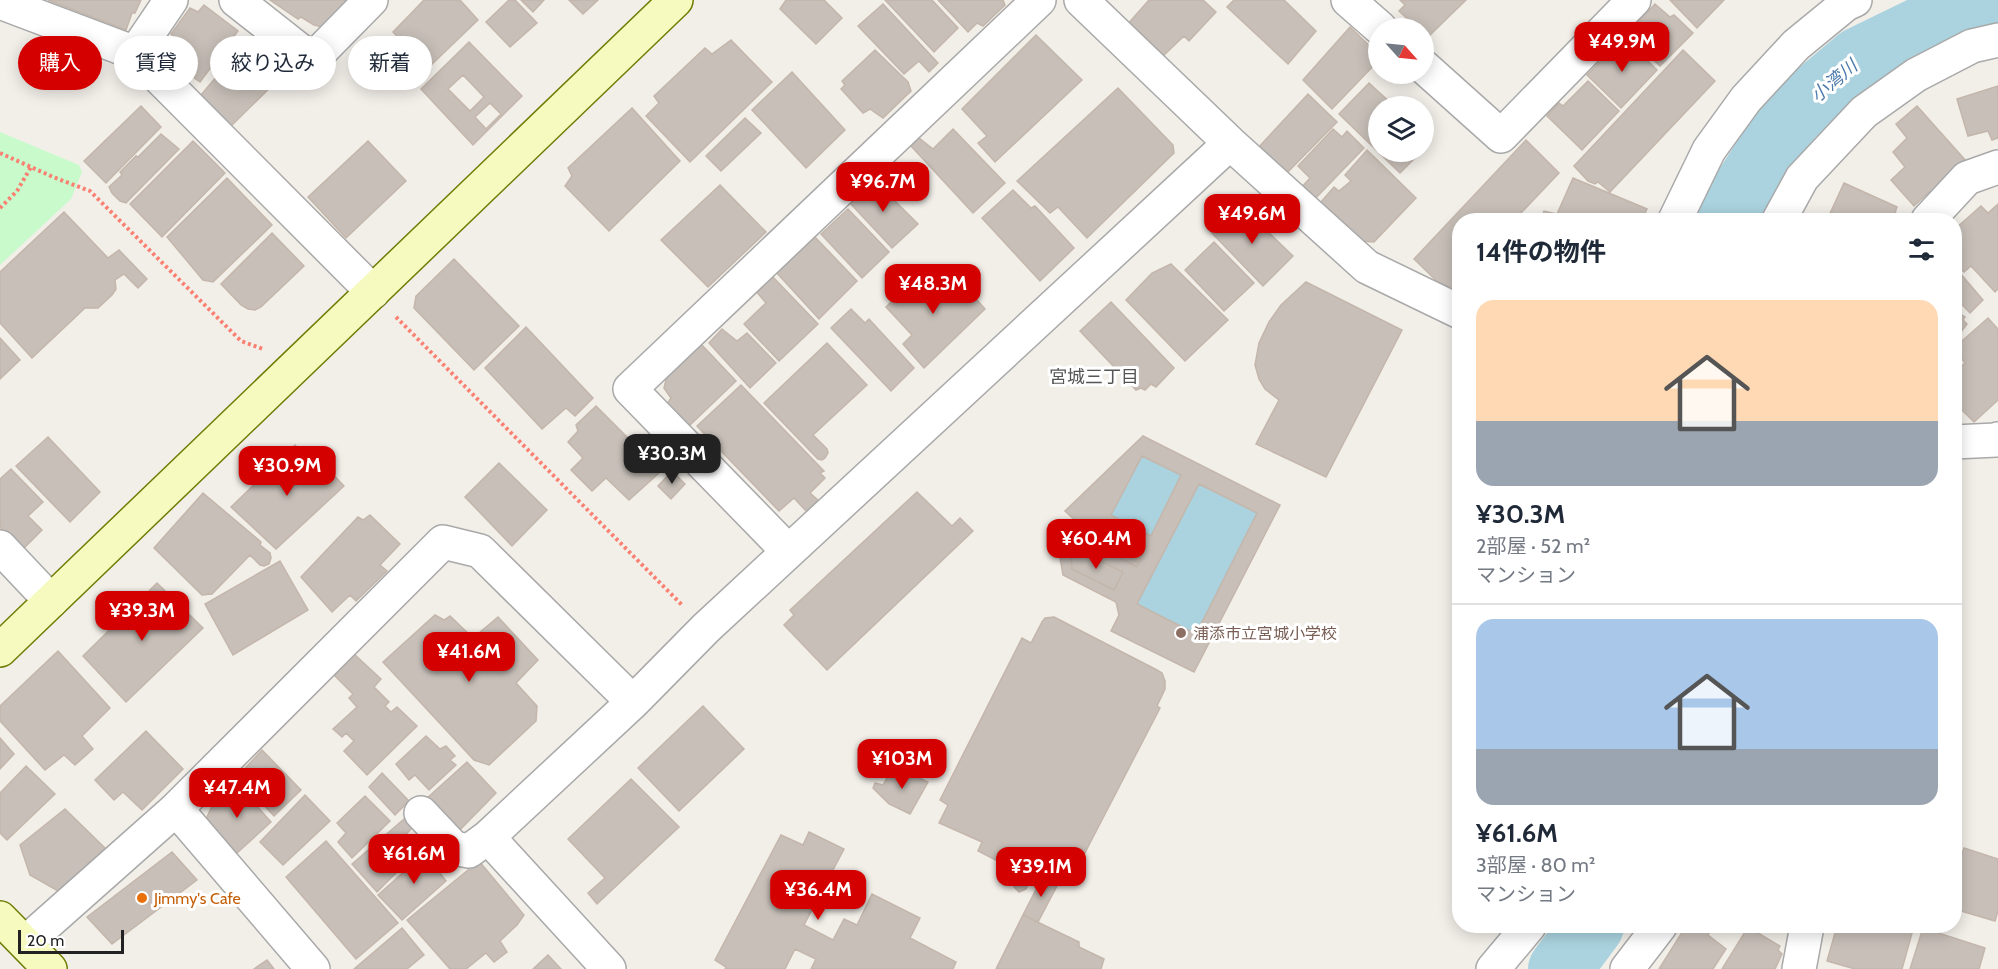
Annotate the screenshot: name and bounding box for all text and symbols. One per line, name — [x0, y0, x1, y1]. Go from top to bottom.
north arrow — [1368, 18, 1434, 84]
map controls — [1368, 18, 1434, 162]
pin: ¥49.9M — [1573, 22, 1671, 73]
text: ¥49.9M — [1588, 29, 1656, 53]
chip: 購入 — [18, 36, 102, 90]
chip: 賃貸 — [114, 36, 198, 90]
chip: 絞り込み — [210, 36, 336, 90]
chip: 新着 — [348, 36, 432, 90]
water label: 小湾川 — [1806, 54, 1863, 107]
button: layers — [1368, 96, 1434, 162]
pin: ¥96.7M — [834, 162, 932, 213]
text: ¥96.7M — [850, 169, 916, 193]
pin: ¥49.6M — [1203, 194, 1301, 245]
text: ¥49.6M — [1218, 201, 1286, 225]
icon: filters — [1905, 233, 1938, 266]
text: 14件の物件 — [1476, 236, 1606, 268]
pin: ¥48.3M — [884, 264, 982, 315]
text: ¥48.3M — [899, 271, 967, 295]
icon: home — [1653, 339, 1761, 447]
district label: 宮城三丁目 — [1049, 366, 1139, 388]
pin: ¥30.3M — [623, 434, 721, 485]
text: ¥30.3M — [638, 441, 706, 465]
pin: ¥30.9M — [238, 446, 336, 497]
text: ¥30.9M — [253, 453, 321, 477]
text: ¥30.3M — [1476, 498, 1565, 530]
pin: ¥60.4M — [1047, 519, 1145, 570]
text: ¥60.4M — [1061, 526, 1131, 550]
text: 2部屋 · 52 m² — [1476, 534, 1590, 558]
text: マンション — [1476, 563, 1576, 587]
pin: ¥39.3M — [93, 591, 191, 642]
text: ¥39.3M — [109, 598, 175, 622]
place label: 浦添市立宮城小学校 — [1193, 624, 1337, 643]
marker: 浦添市立宮城小学校 — [1174, 626, 1188, 640]
pin: ¥41.6M — [420, 632, 518, 683]
text: ¥41.6M — [437, 639, 501, 663]
icon: home — [1653, 658, 1761, 766]
pin: ¥103M — [860, 739, 944, 790]
text: ¥103M — [871, 746, 933, 770]
pin: ¥47.4M — [188, 768, 286, 819]
text: ¥47.4M — [203, 775, 271, 799]
text: ¥61.6M — [1476, 817, 1558, 849]
pin: ¥61.6M — [365, 834, 463, 885]
text: ¥61.6M — [382, 841, 446, 865]
pin: ¥39.1M — [992, 847, 1090, 898]
text: 3部屋 · 80 m² — [1476, 853, 1595, 877]
text: ¥39.1M — [1010, 854, 1072, 878]
pin: ¥36.4M — [769, 870, 867, 921]
text: ¥36.4M — [784, 877, 852, 901]
text: マンション — [1476, 882, 1576, 906]
place label: Jimmy's Cafe — [153, 889, 241, 908]
marker: Jimmy's Cafe — [135, 891, 149, 905]
scale bar — [18, 927, 124, 954]
text: 20 m — [27, 931, 64, 950]

